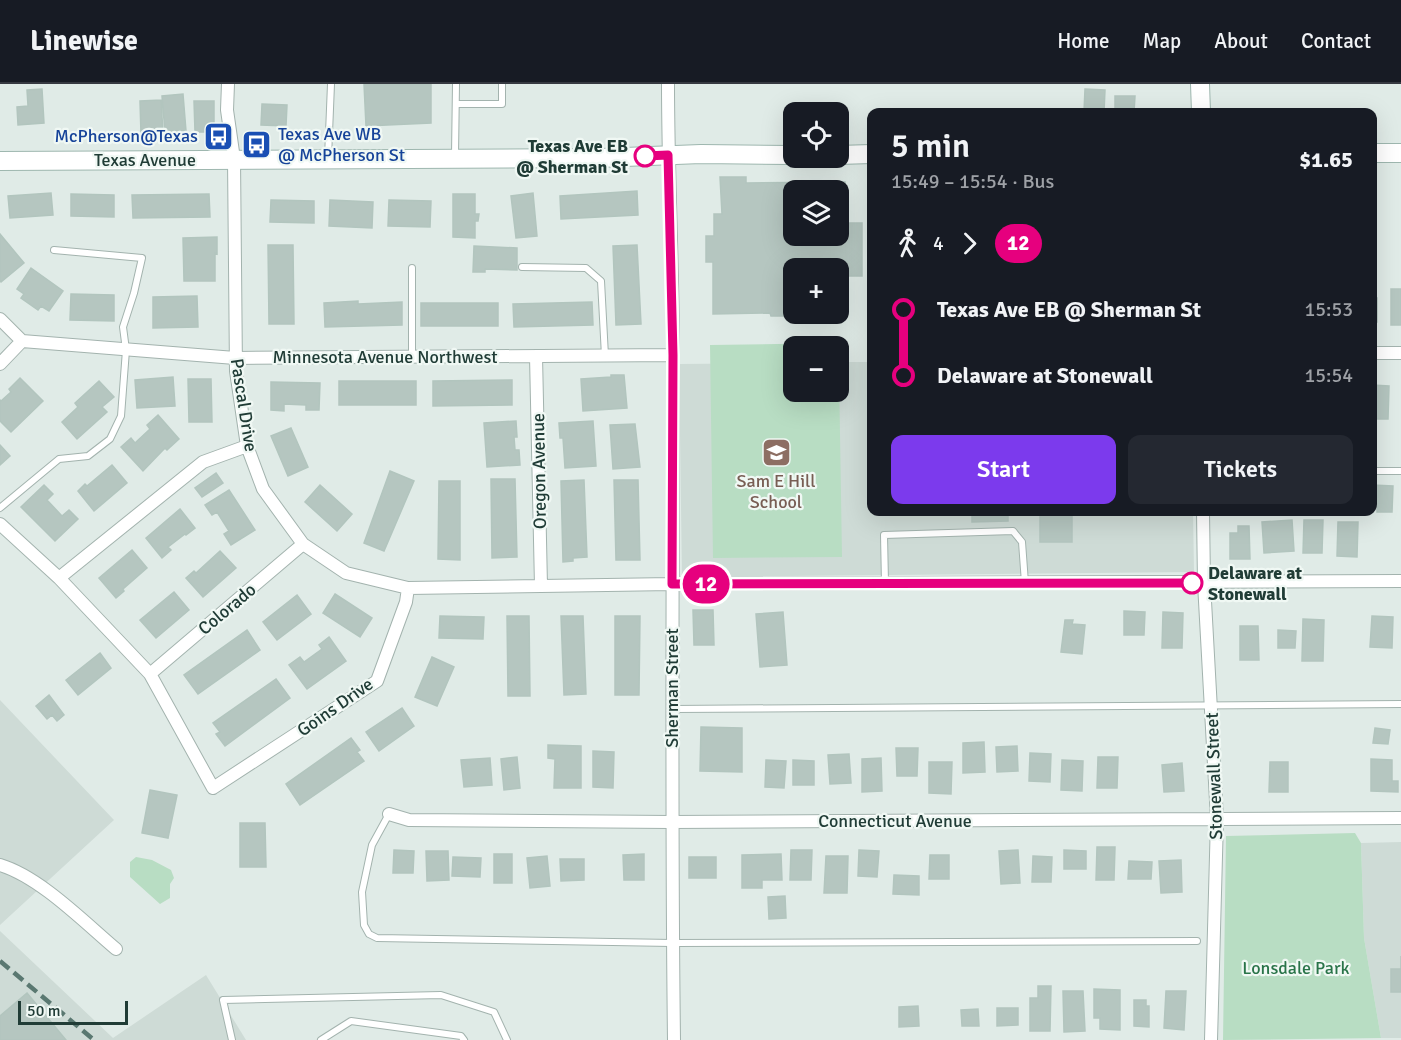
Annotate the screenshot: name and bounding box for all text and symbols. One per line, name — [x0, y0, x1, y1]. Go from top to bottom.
text: Linewise — [30, 24, 138, 58]
text: Home — [1057, 28, 1110, 54]
text: Map — [1143, 28, 1181, 54]
text: About — [1214, 28, 1268, 54]
text: Contact — [1301, 28, 1371, 54]
map controls — [783, 102, 849, 402]
button: locate — [783, 102, 849, 168]
bus stop icon: McPherson@Texas — [203, 120, 235, 152]
place label: Texas Ave WB @ McPherson St — [278, 123, 405, 166]
place label: McPherson@Texas — [54, 125, 198, 147]
text: 5 min — [891, 126, 970, 167]
bus stop icon: Texas Ave WB @ McPherson St — [241, 128, 273, 160]
place label: Texas Ave EB @ Sherman St — [516, 135, 628, 178]
marker: Texas Ave EB @ Sherman St — [634, 145, 656, 167]
text: $1.65 — [1299, 146, 1353, 173]
street label: Texas Avenue — [94, 149, 196, 171]
text: 15:49 – 15:54 · Bus — [891, 169, 1054, 194]
button: layers — [783, 180, 849, 246]
icon: walk — [891, 227, 924, 260]
icon: forward — [953, 227, 986, 260]
text: 12 — [1007, 230, 1030, 256]
text: 4 — [933, 231, 944, 256]
button: + — [783, 258, 849, 324]
text: Texas Ave EB @ Sherman St — [937, 296, 1201, 323]
text: 15:53 — [1304, 297, 1353, 322]
button: − — [783, 336, 849, 402]
street label: Minnesota Avenue Northwest — [272, 346, 498, 368]
street label: Pascal Drive — [226, 357, 262, 453]
text: Delaware at Stonewall — [937, 362, 1153, 389]
text: 15:54 — [1304, 363, 1353, 388]
street label: Oregon Avenue — [527, 413, 551, 529]
button: Start — [891, 435, 1116, 504]
button: Tickets — [1128, 435, 1353, 504]
school or university icon: Sam E Hill School — [760, 436, 792, 468]
place label: Sam E Hill School — [737, 470, 815, 513]
place label: Delaware at Stonewall — [1208, 562, 1302, 605]
line badge: 12 — [679, 564, 733, 604]
text: 12 — [695, 571, 717, 597]
marker: Delaware at Stonewall — [1181, 572, 1203, 594]
street label: Colorado — [193, 578, 261, 640]
street label: Sherman Street — [661, 628, 683, 748]
street label: Goins Drive — [293, 673, 377, 741]
street label: Stonewall Street — [1201, 712, 1227, 840]
street label: Connecticut Avenue — [818, 810, 972, 832]
park label: Lonsdale Park — [1242, 957, 1350, 979]
scale bar — [18, 998, 128, 1026]
text: 50 m — [27, 1001, 61, 1021]

